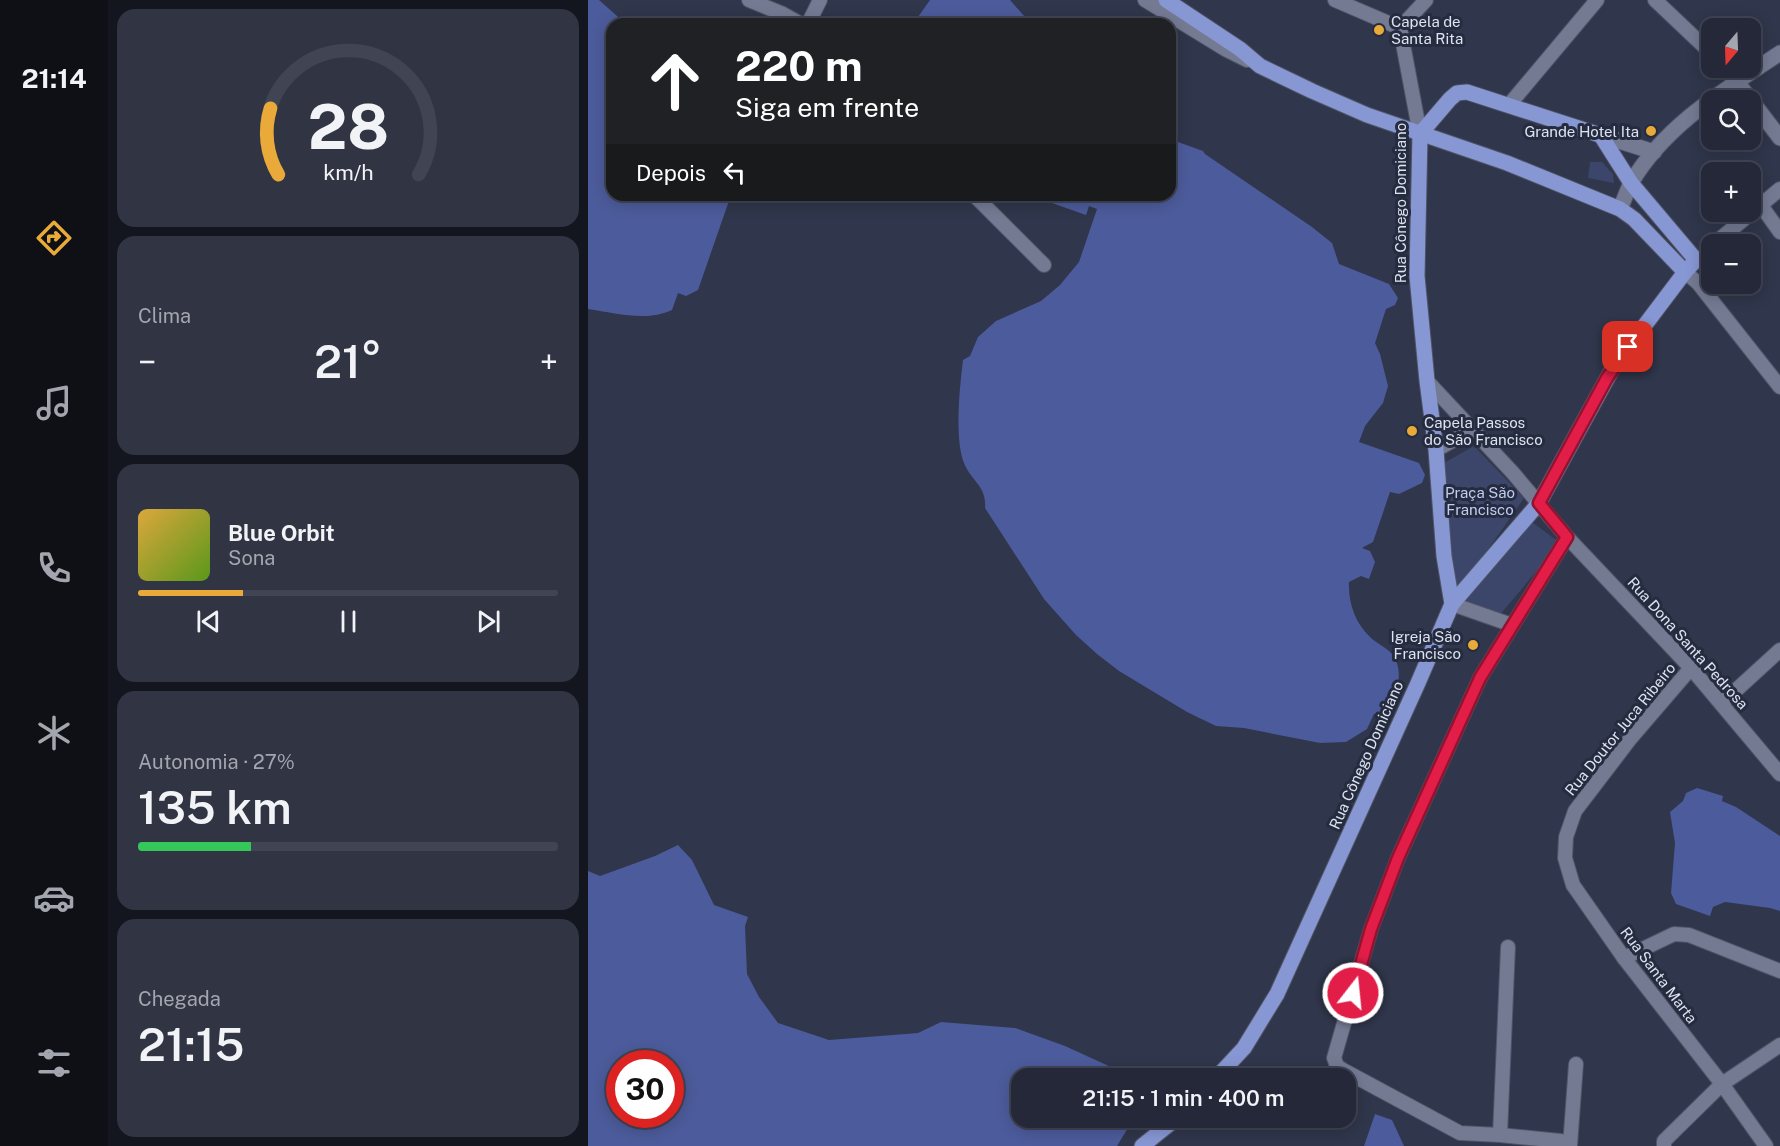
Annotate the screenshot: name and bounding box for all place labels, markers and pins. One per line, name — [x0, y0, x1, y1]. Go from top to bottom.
place label: Capela de Santa Rita — [1391, 13, 1463, 47]
marker: Capela de Santa Rita — [1372, 23, 1386, 37]
place label: Grande Hotel Ita — [1524, 123, 1639, 140]
marker: Grande Hotel Ita — [1644, 124, 1658, 138]
pin — [1602, 321, 1653, 372]
place label: Capela Passos do São Francisco — [1424, 414, 1543, 448]
marker: Capela Passos do São Francisco — [1405, 424, 1419, 438]
place label: Igreja São Francisco — [1391, 628, 1461, 662]
marker: Igreja São Francisco — [1466, 638, 1480, 652]

